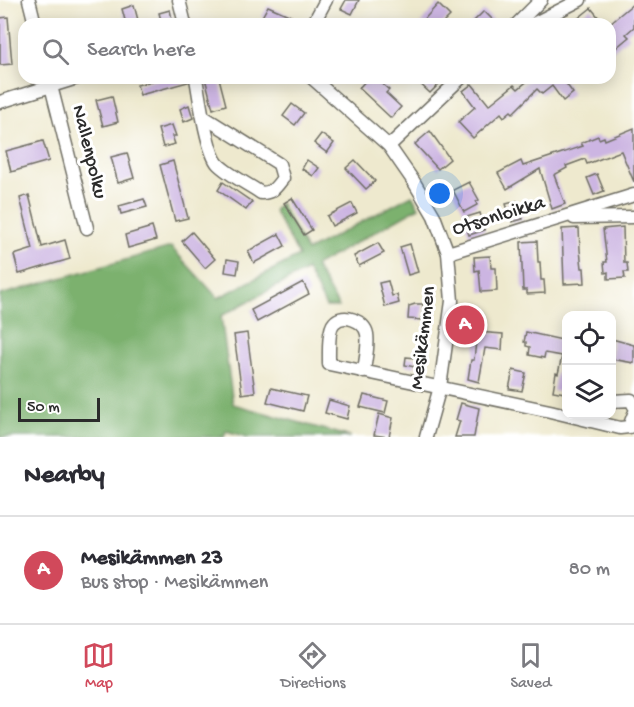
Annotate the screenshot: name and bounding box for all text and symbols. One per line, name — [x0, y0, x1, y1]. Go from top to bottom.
search box — [18, 18, 616, 84]
icon: search — [39, 35, 72, 68]
text: Search here — [87, 38, 195, 64]
street label: Nallenpolku — [65, 103, 111, 202]
your location — [425, 179, 454, 208]
street label: Otsonloikka — [450, 192, 549, 242]
street label: Mesikämmen — [406, 284, 442, 391]
pin: A — [446, 302, 484, 348]
map controls — [562, 311, 616, 419]
button: locate — [562, 311, 616, 365]
button: layers — [562, 365, 616, 419]
scale bar — [18, 395, 100, 422]
text: 50 m — [27, 399, 60, 418]
text: Nearby — [24, 461, 105, 492]
text: Mesikämmen 23 — [81, 546, 223, 572]
text: A — [38, 559, 49, 582]
text: 80 m — [569, 559, 610, 582]
text: Bus stop · Mesikämmen — [81, 572, 268, 595]
tab: Map — [82, 639, 115, 694]
tab: Directions — [280, 639, 346, 694]
tab: Saved — [510, 639, 551, 694]

